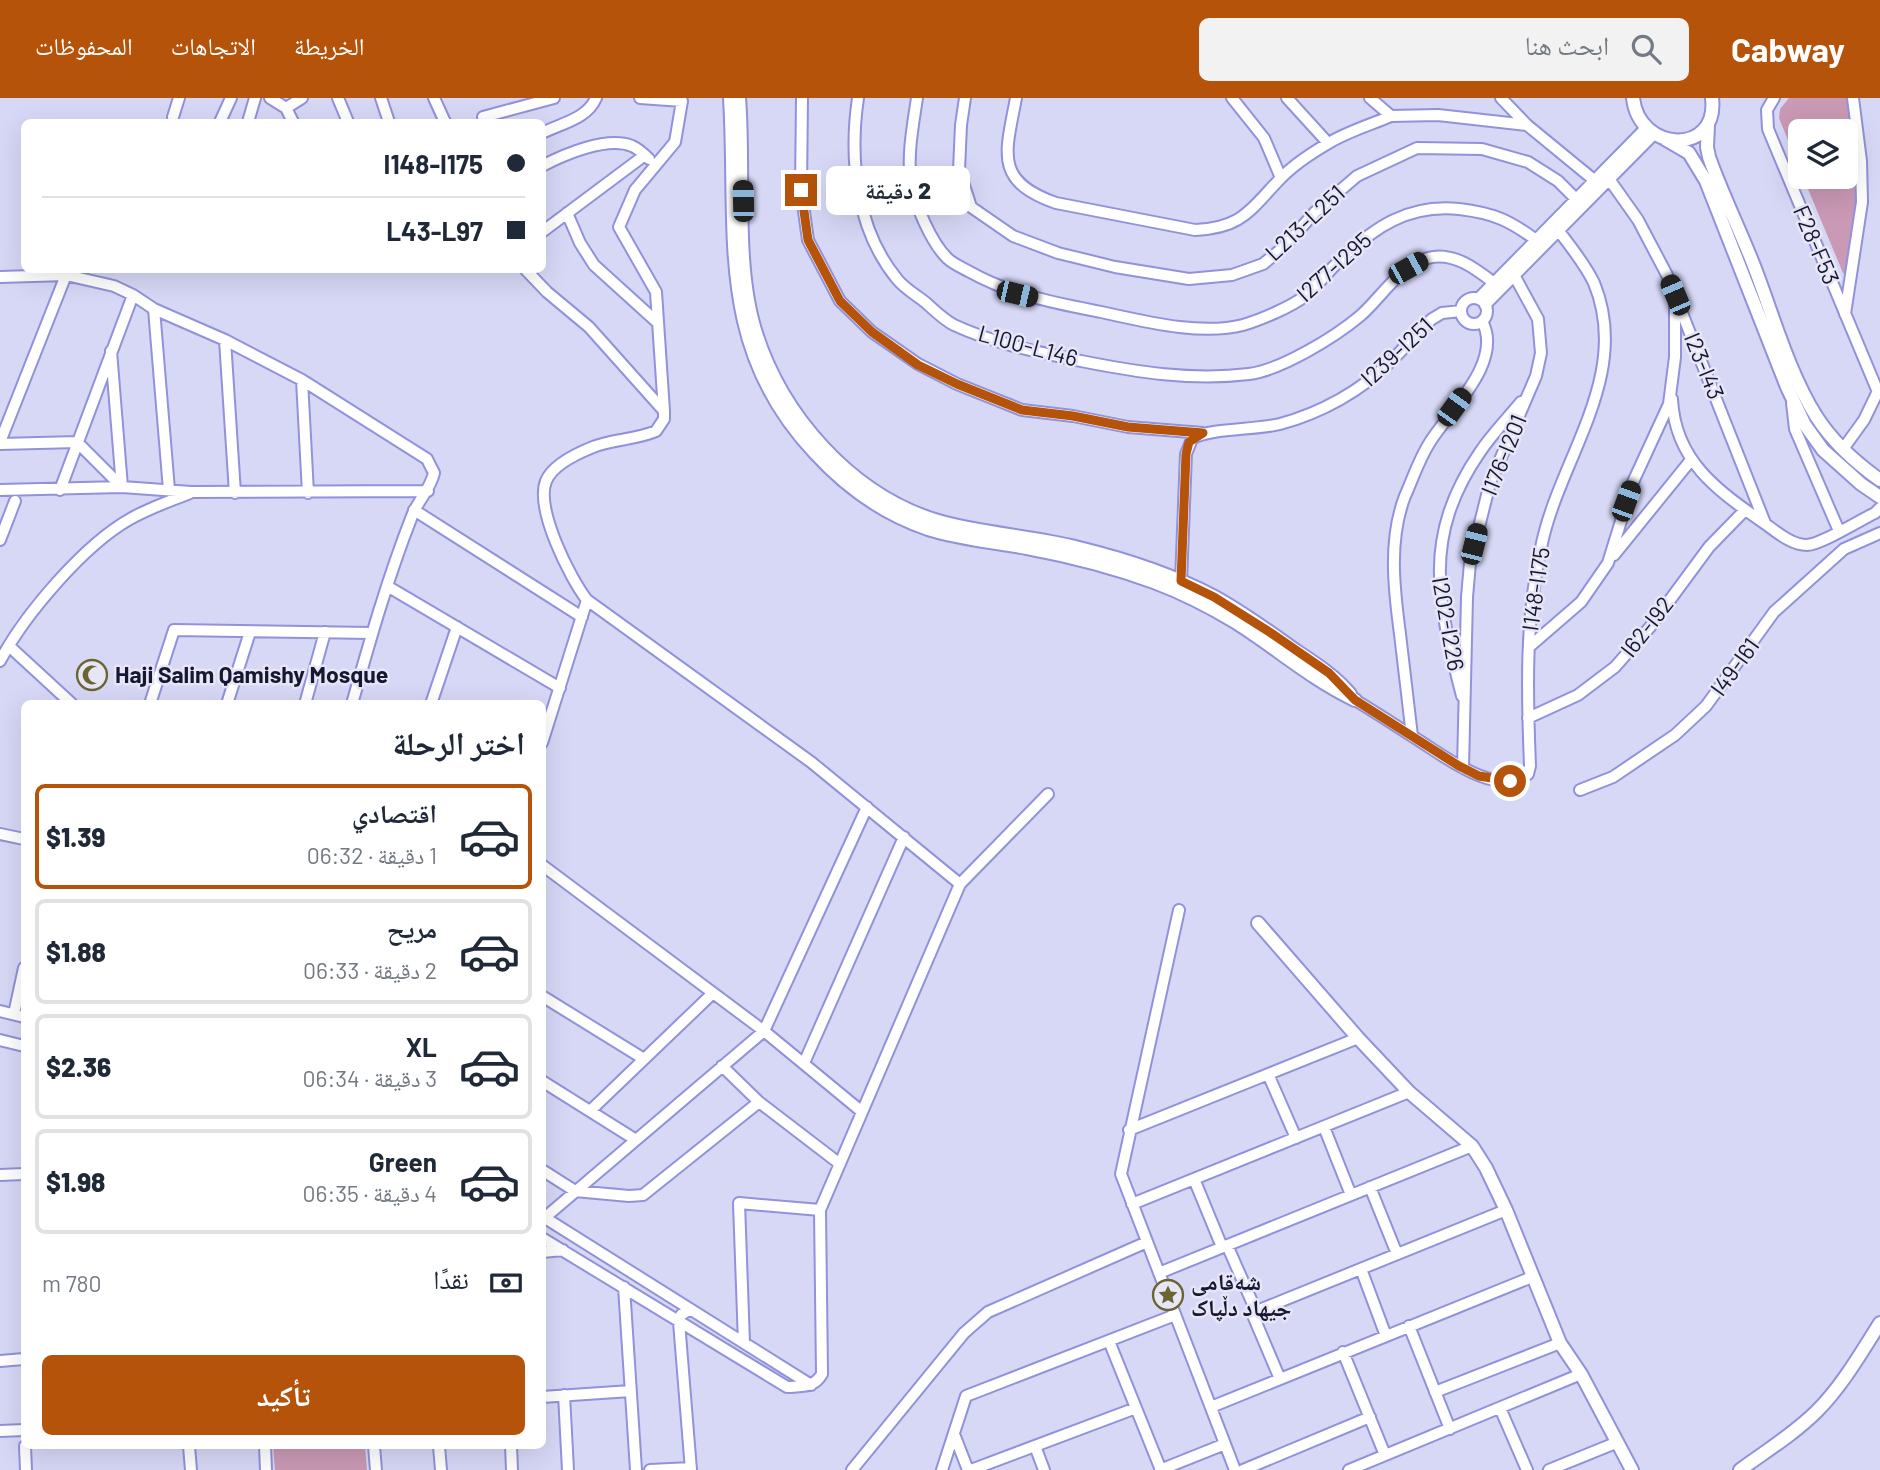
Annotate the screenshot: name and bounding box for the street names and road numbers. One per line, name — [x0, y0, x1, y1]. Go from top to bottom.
street label: L213-L251 — [1259, 178, 1350, 266]
street label: F28-F53 — [1788, 201, 1846, 288]
street label: I277-I295 — [1290, 225, 1377, 307]
street label: I239-I251 — [1354, 311, 1438, 392]
street label: L100-L146 — [975, 318, 1081, 372]
street label: I23-I43 — [1679, 328, 1731, 403]
street label: I176-I201 — [1474, 410, 1532, 499]
street label: I148-I175 — [1515, 545, 1555, 633]
street label: I202-I226 — [1427, 575, 1471, 673]
street label: I62-I92 — [1614, 590, 1679, 662]
street label: I49-I61 — [1704, 632, 1765, 701]

